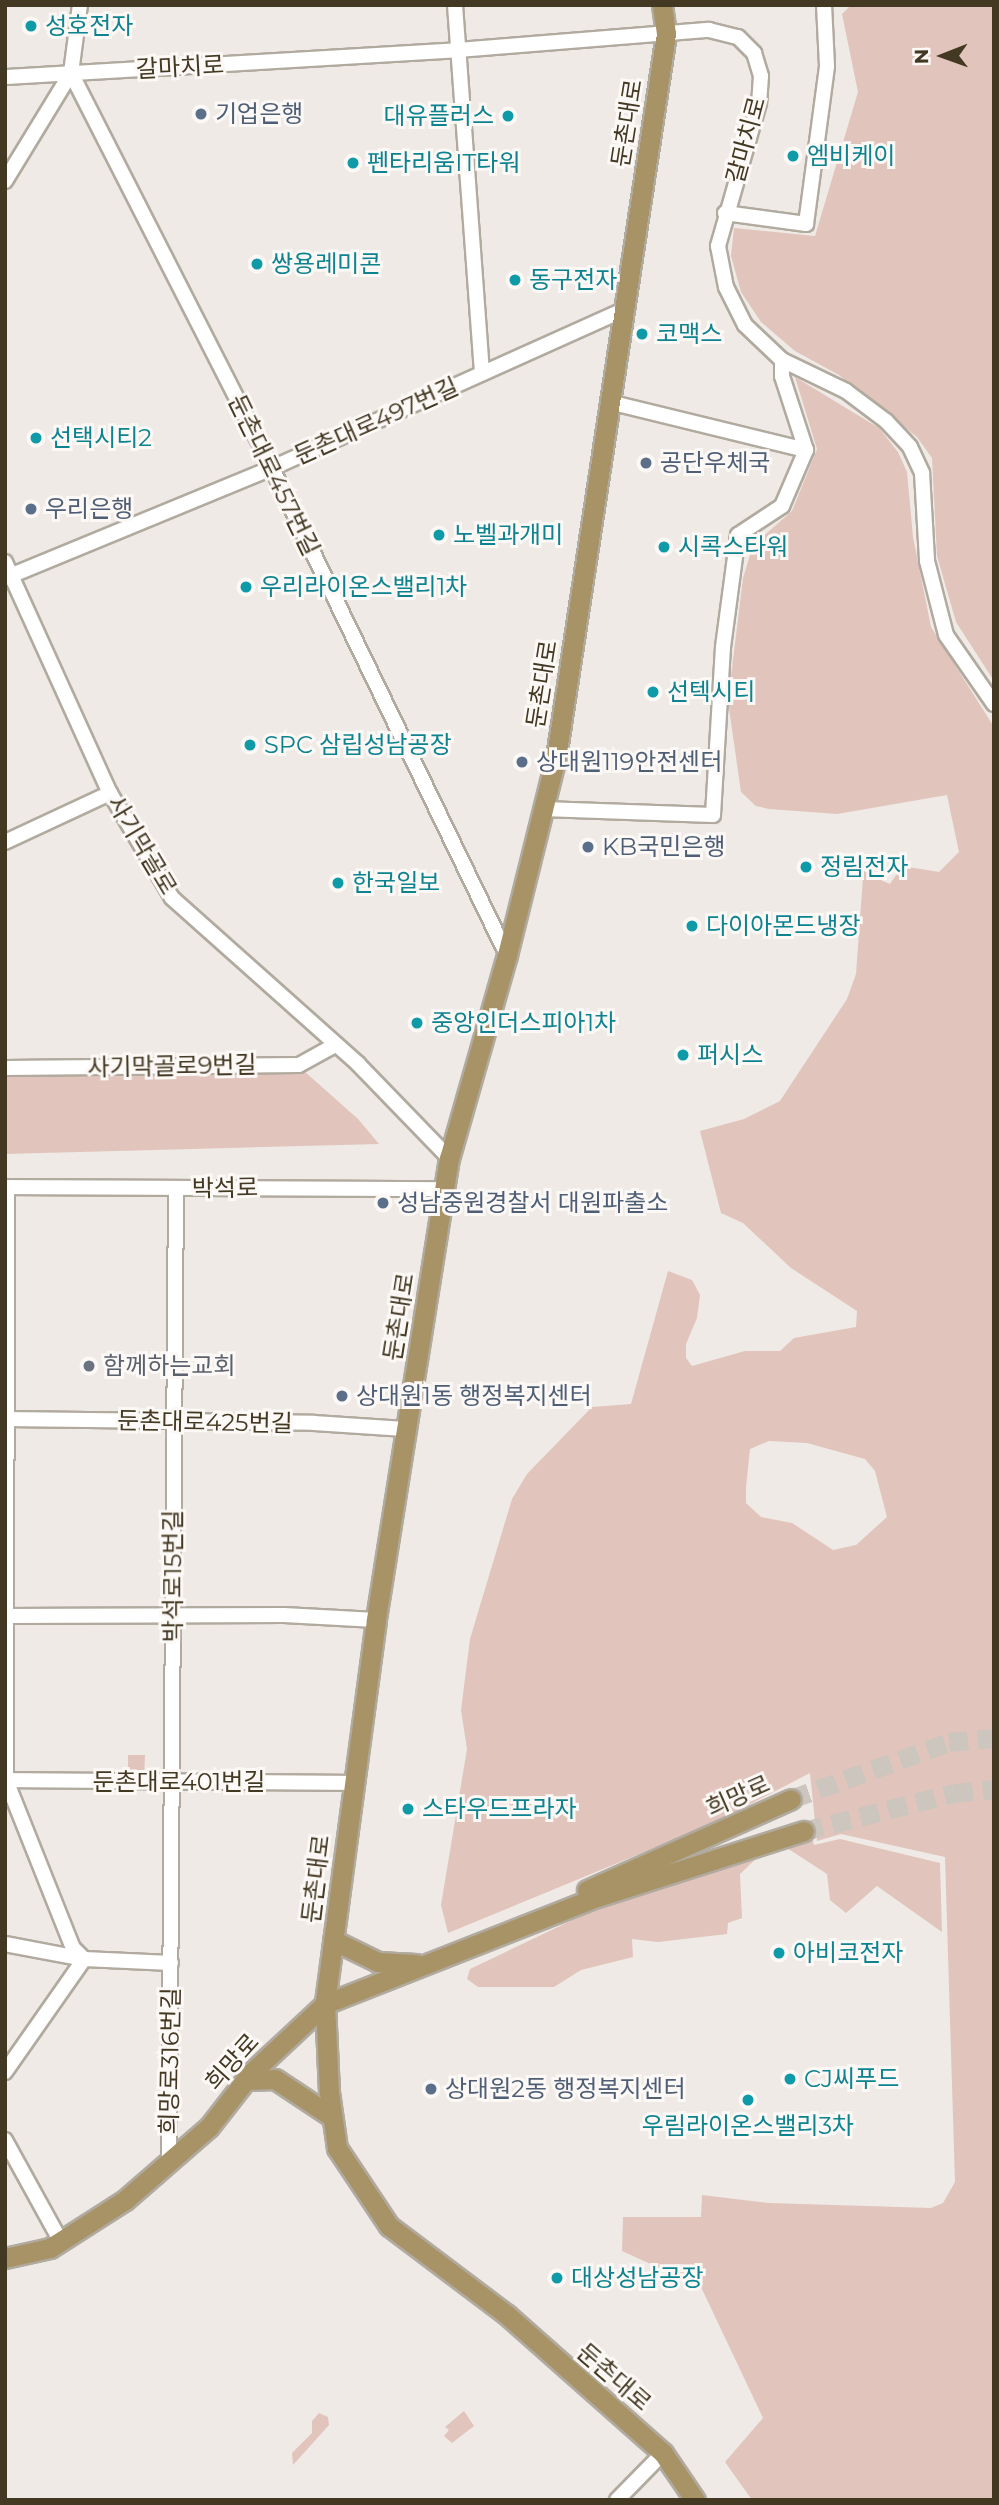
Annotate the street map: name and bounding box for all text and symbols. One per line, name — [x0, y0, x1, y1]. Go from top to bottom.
place label: 성호전자 — [45, 12, 133, 40]
marker: 성호전자 — [23, 18, 39, 34]
north arrow — [908, 21, 978, 91]
text: N — [910, 49, 933, 64]
street label: 갈마치로 — [135, 50, 225, 84]
street label: 둔촌대로 — [606, 77, 648, 169]
street label: 갈마치로 — [721, 94, 771, 186]
place label: 기업은행 — [215, 100, 303, 128]
place label: 대유플러스 — [384, 102, 494, 130]
marker: 기업은행 — [193, 106, 209, 122]
marker: 대유플러스 — [500, 108, 516, 124]
place label: 엠비케이 — [807, 142, 895, 170]
marker: 엠비케이 — [785, 148, 801, 164]
place label: 펜타리움IT타워 — [367, 149, 521, 177]
marker: 펜타리움IT타워 — [345, 155, 361, 171]
place label: 쌍용레미콘 — [271, 250, 381, 278]
marker: 쌍용레미콘 — [249, 256, 265, 272]
place label: 동구전자 — [529, 266, 617, 294]
marker: 동구전자 — [507, 272, 523, 288]
place label: 코맥스 — [656, 320, 722, 348]
marker: 코맥스 — [634, 326, 650, 342]
street label: 둔촌대로497번길 — [289, 372, 463, 470]
street label: 둔촌대로457번길 — [223, 390, 325, 560]
place label: 선택시티2 — [50, 424, 152, 452]
marker: 선택시티2 — [28, 430, 44, 446]
place label: 공단우체국 — [660, 449, 770, 477]
marker: 공단우체국 — [638, 455, 654, 471]
place label: 우리은행 — [45, 495, 133, 523]
marker: 우리은행 — [23, 501, 39, 517]
place label: 노벨과개미 — [453, 521, 563, 549]
marker: 노벨과개미 — [431, 527, 447, 543]
place label: 시콕스타워 — [678, 533, 788, 561]
marker: 시콕스타워 — [656, 539, 672, 555]
place label: 우리라이온스밸리1차 — [260, 573, 467, 601]
marker: 우리라이온스밸리1차 — [238, 579, 254, 595]
street label: 둔촌대로 — [521, 638, 563, 730]
place label: 선텍시티 — [667, 678, 755, 706]
marker: 선텍시티 — [645, 684, 661, 700]
place label: SPC 삼립성남공장 — [264, 731, 452, 759]
marker: SPC 삼립성남공장 — [242, 737, 258, 753]
place label: 상대원119안전센터 — [536, 748, 723, 776]
marker: 상대원119안전센터 — [514, 754, 530, 770]
street label: 사기막골로 — [101, 790, 183, 900]
place label: KB국민은행 — [602, 833, 725, 861]
marker: KB국민은행 — [580, 839, 596, 855]
place label: 정림전자 — [820, 853, 908, 881]
marker: 정림전자 — [798, 859, 814, 875]
place label: 한국일보 — [352, 869, 440, 897]
marker: 한국일보 — [330, 875, 346, 891]
place label: 다이아몬드냉장 — [706, 912, 861, 940]
marker: 다이아몬드냉장 — [684, 918, 700, 934]
place label: 중앙인더스피아1차 — [431, 1009, 616, 1037]
marker: 중앙인더스피아1차 — [409, 1015, 425, 1031]
place label: 퍼시스 — [697, 1041, 763, 1069]
marker: 퍼시스 — [675, 1047, 691, 1063]
street label: 사기막골로9번길 — [87, 1050, 257, 1082]
street label: 박석로 — [192, 1173, 258, 1203]
place label: 성남중원경찰서 대원파출소 — [397, 1189, 668, 1217]
marker: 성남중원경찰서 대원파출소 — [375, 1195, 391, 1211]
street label: 둔촌대로 — [378, 1271, 420, 1363]
place label: 함께하는교회 — [103, 1352, 235, 1380]
marker: 함께하는교회 — [81, 1358, 97, 1374]
place label: 상대원1동 행정복지센터 — [356, 1382, 592, 1410]
marker: 상대원1동 행정복지센터 — [334, 1388, 350, 1404]
street label: 둔촌대로425번길 — [117, 1406, 293, 1438]
street label: 박석로15번길 — [159, 1510, 187, 1642]
street label: 둔촌대로401번길 — [93, 1768, 265, 1796]
street label: 희망로 — [702, 1769, 774, 1823]
place label: 스타우드프라자 — [422, 1795, 577, 1823]
marker: 스타우드프라자 — [400, 1801, 416, 1817]
street label: 둔촌대로 — [296, 1833, 336, 1925]
place label: 아비코전자 — [793, 1939, 903, 1967]
marker: 아비코전자 — [771, 1945, 787, 1961]
street label: 희망로316번길 — [154, 1987, 186, 2135]
street label: 희망로 — [199, 2028, 265, 2096]
place label: CJ씨푸드 — [804, 2065, 899, 2093]
marker: CJ씨푸드 — [782, 2071, 798, 2087]
place label: 상대원2동 행정복지센터 — [445, 2075, 686, 2103]
marker: 상대원2동 행정복지센터 — [423, 2081, 439, 2097]
marker: 우림라이온스밸리3차 — [740, 2092, 756, 2108]
place label: 우림라이온스밸리3차 — [642, 2112, 854, 2140]
place label: 대상성남공장 — [571, 2264, 703, 2292]
marker: 대상성남공장 — [549, 2270, 565, 2286]
street label: 둔촌대로 — [571, 2337, 657, 2417]

